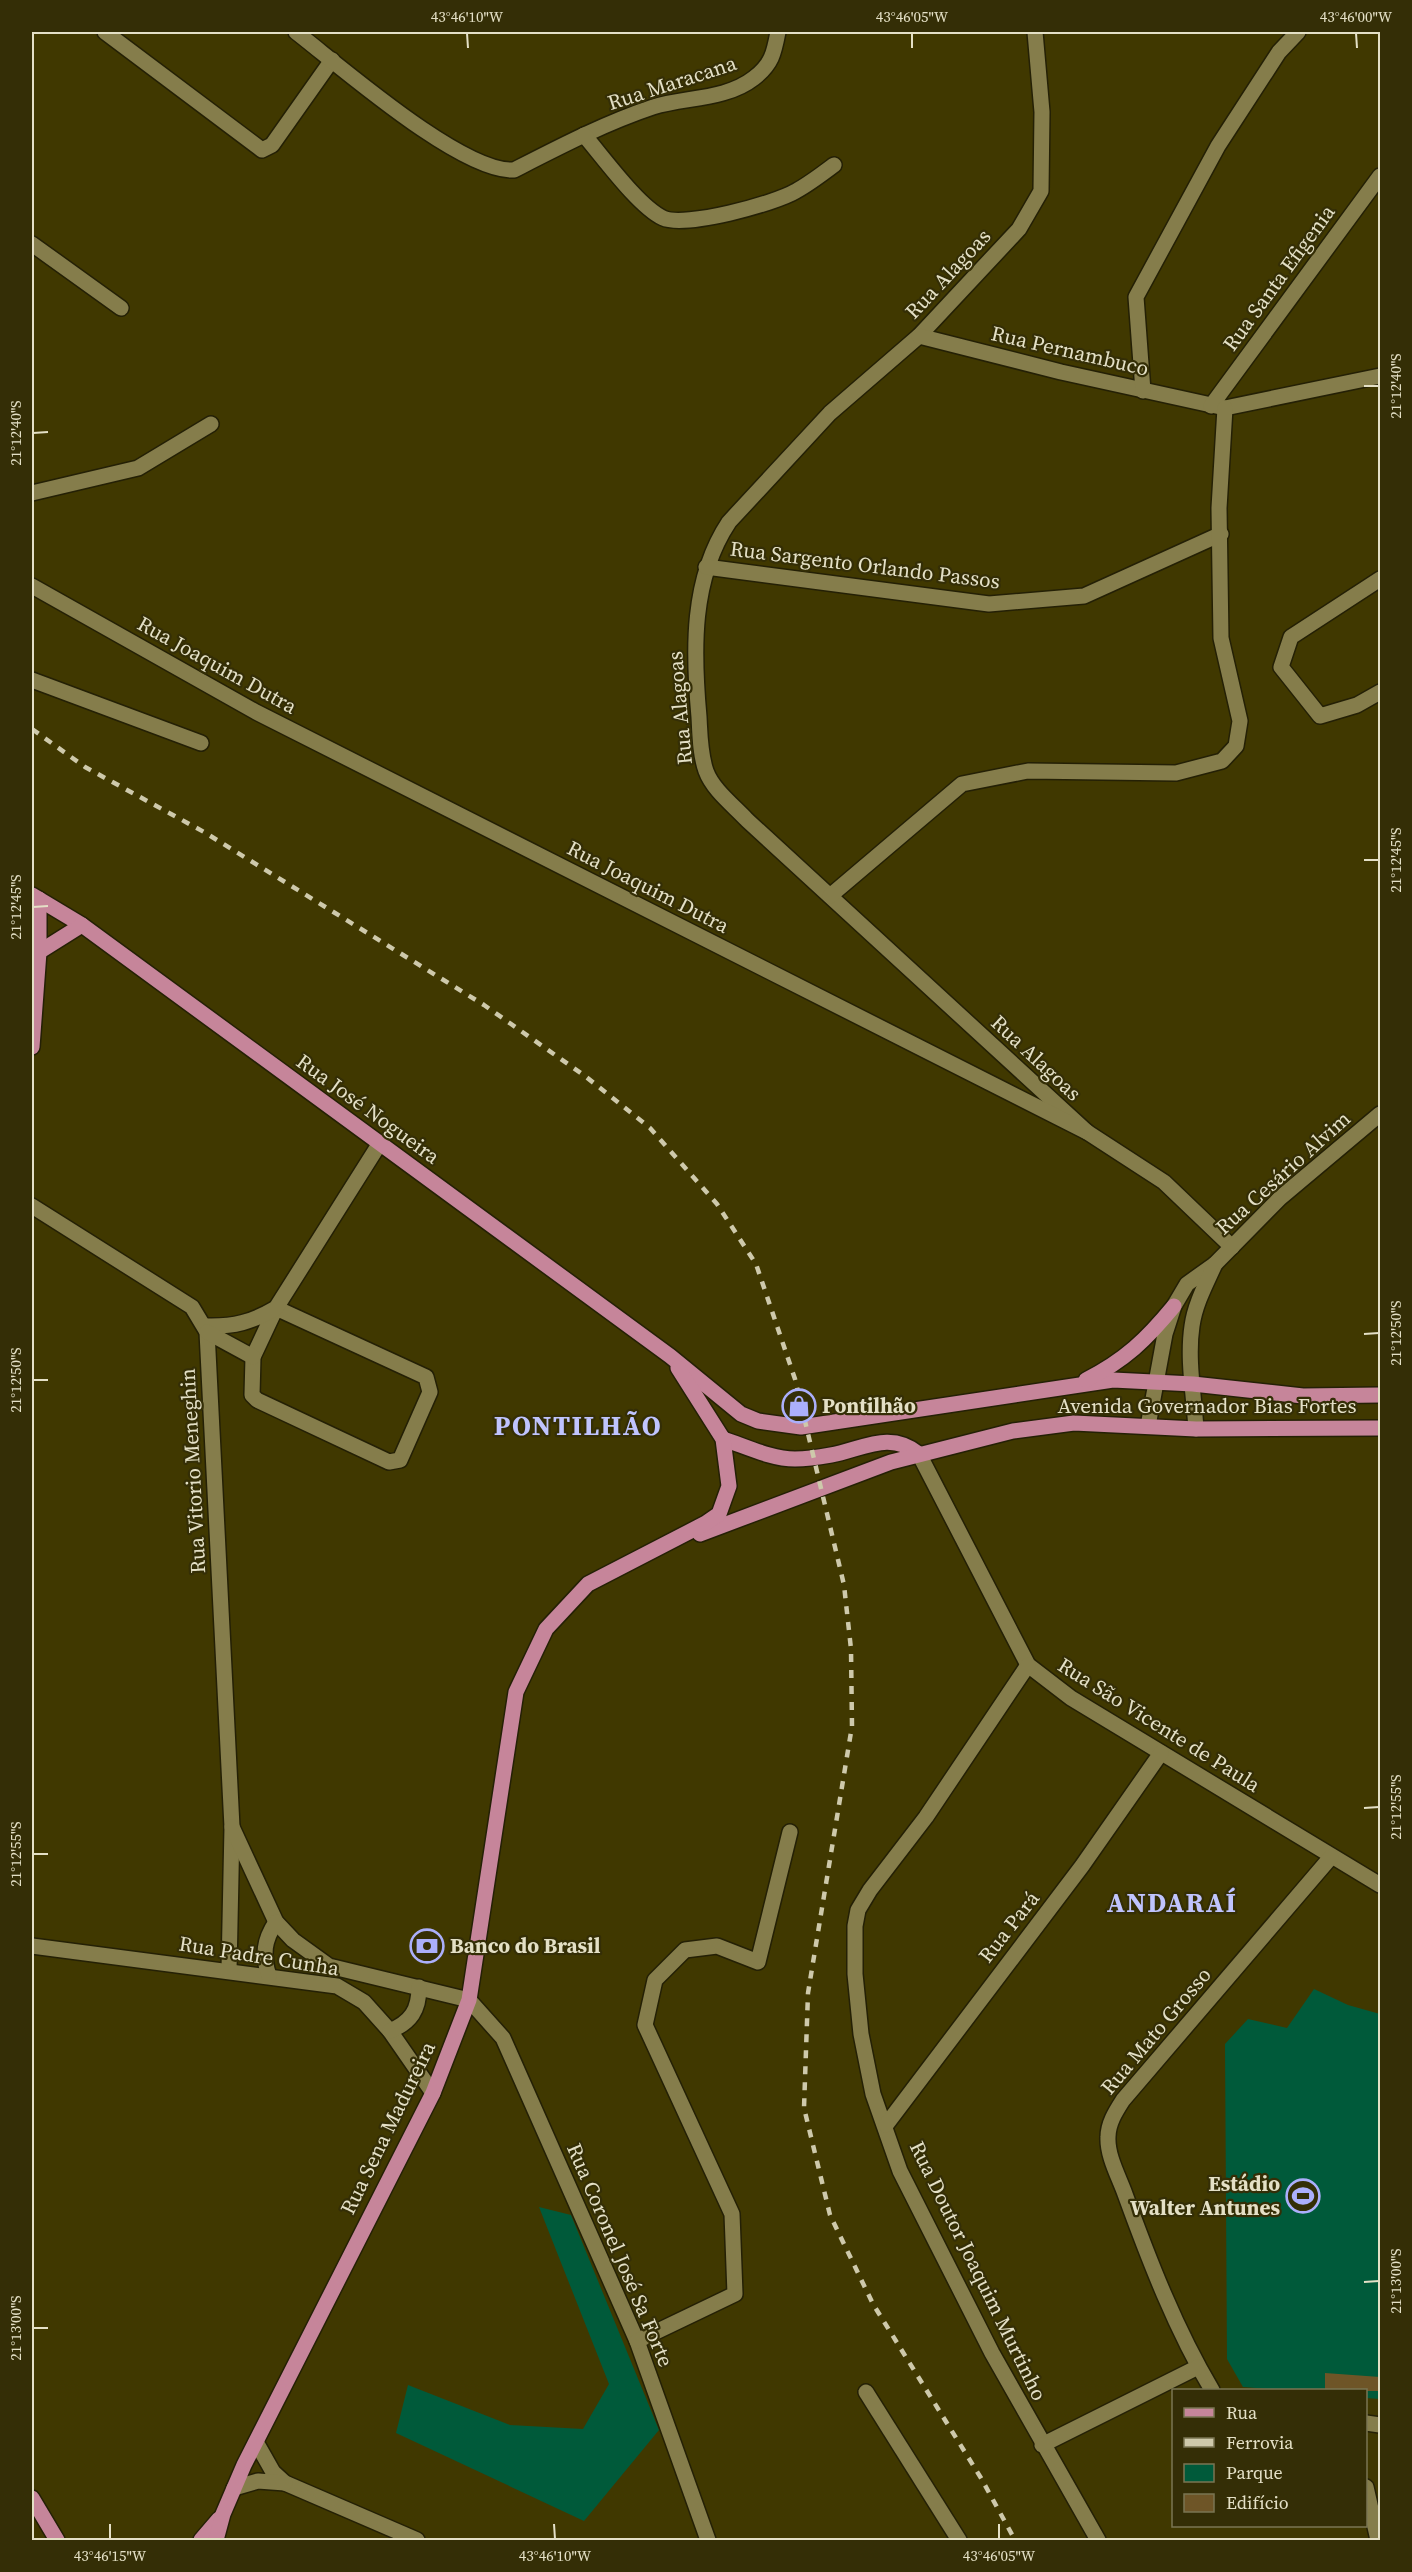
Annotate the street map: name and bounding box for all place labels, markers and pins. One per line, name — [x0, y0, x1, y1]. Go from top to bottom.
shop icon: Pontilhão — [781, 1388, 817, 1424]
place label: Pontilhão — [822, 1391, 916, 1420]
bank icon: Banco do Brasil — [409, 1928, 445, 1964]
place label: Banco do Brasil — [450, 1931, 601, 1960]
place label: Estádio Walter Antunes — [1130, 2169, 1280, 2222]
sports icon: Estádio Walter Antunes — [1285, 2178, 1321, 2214]

